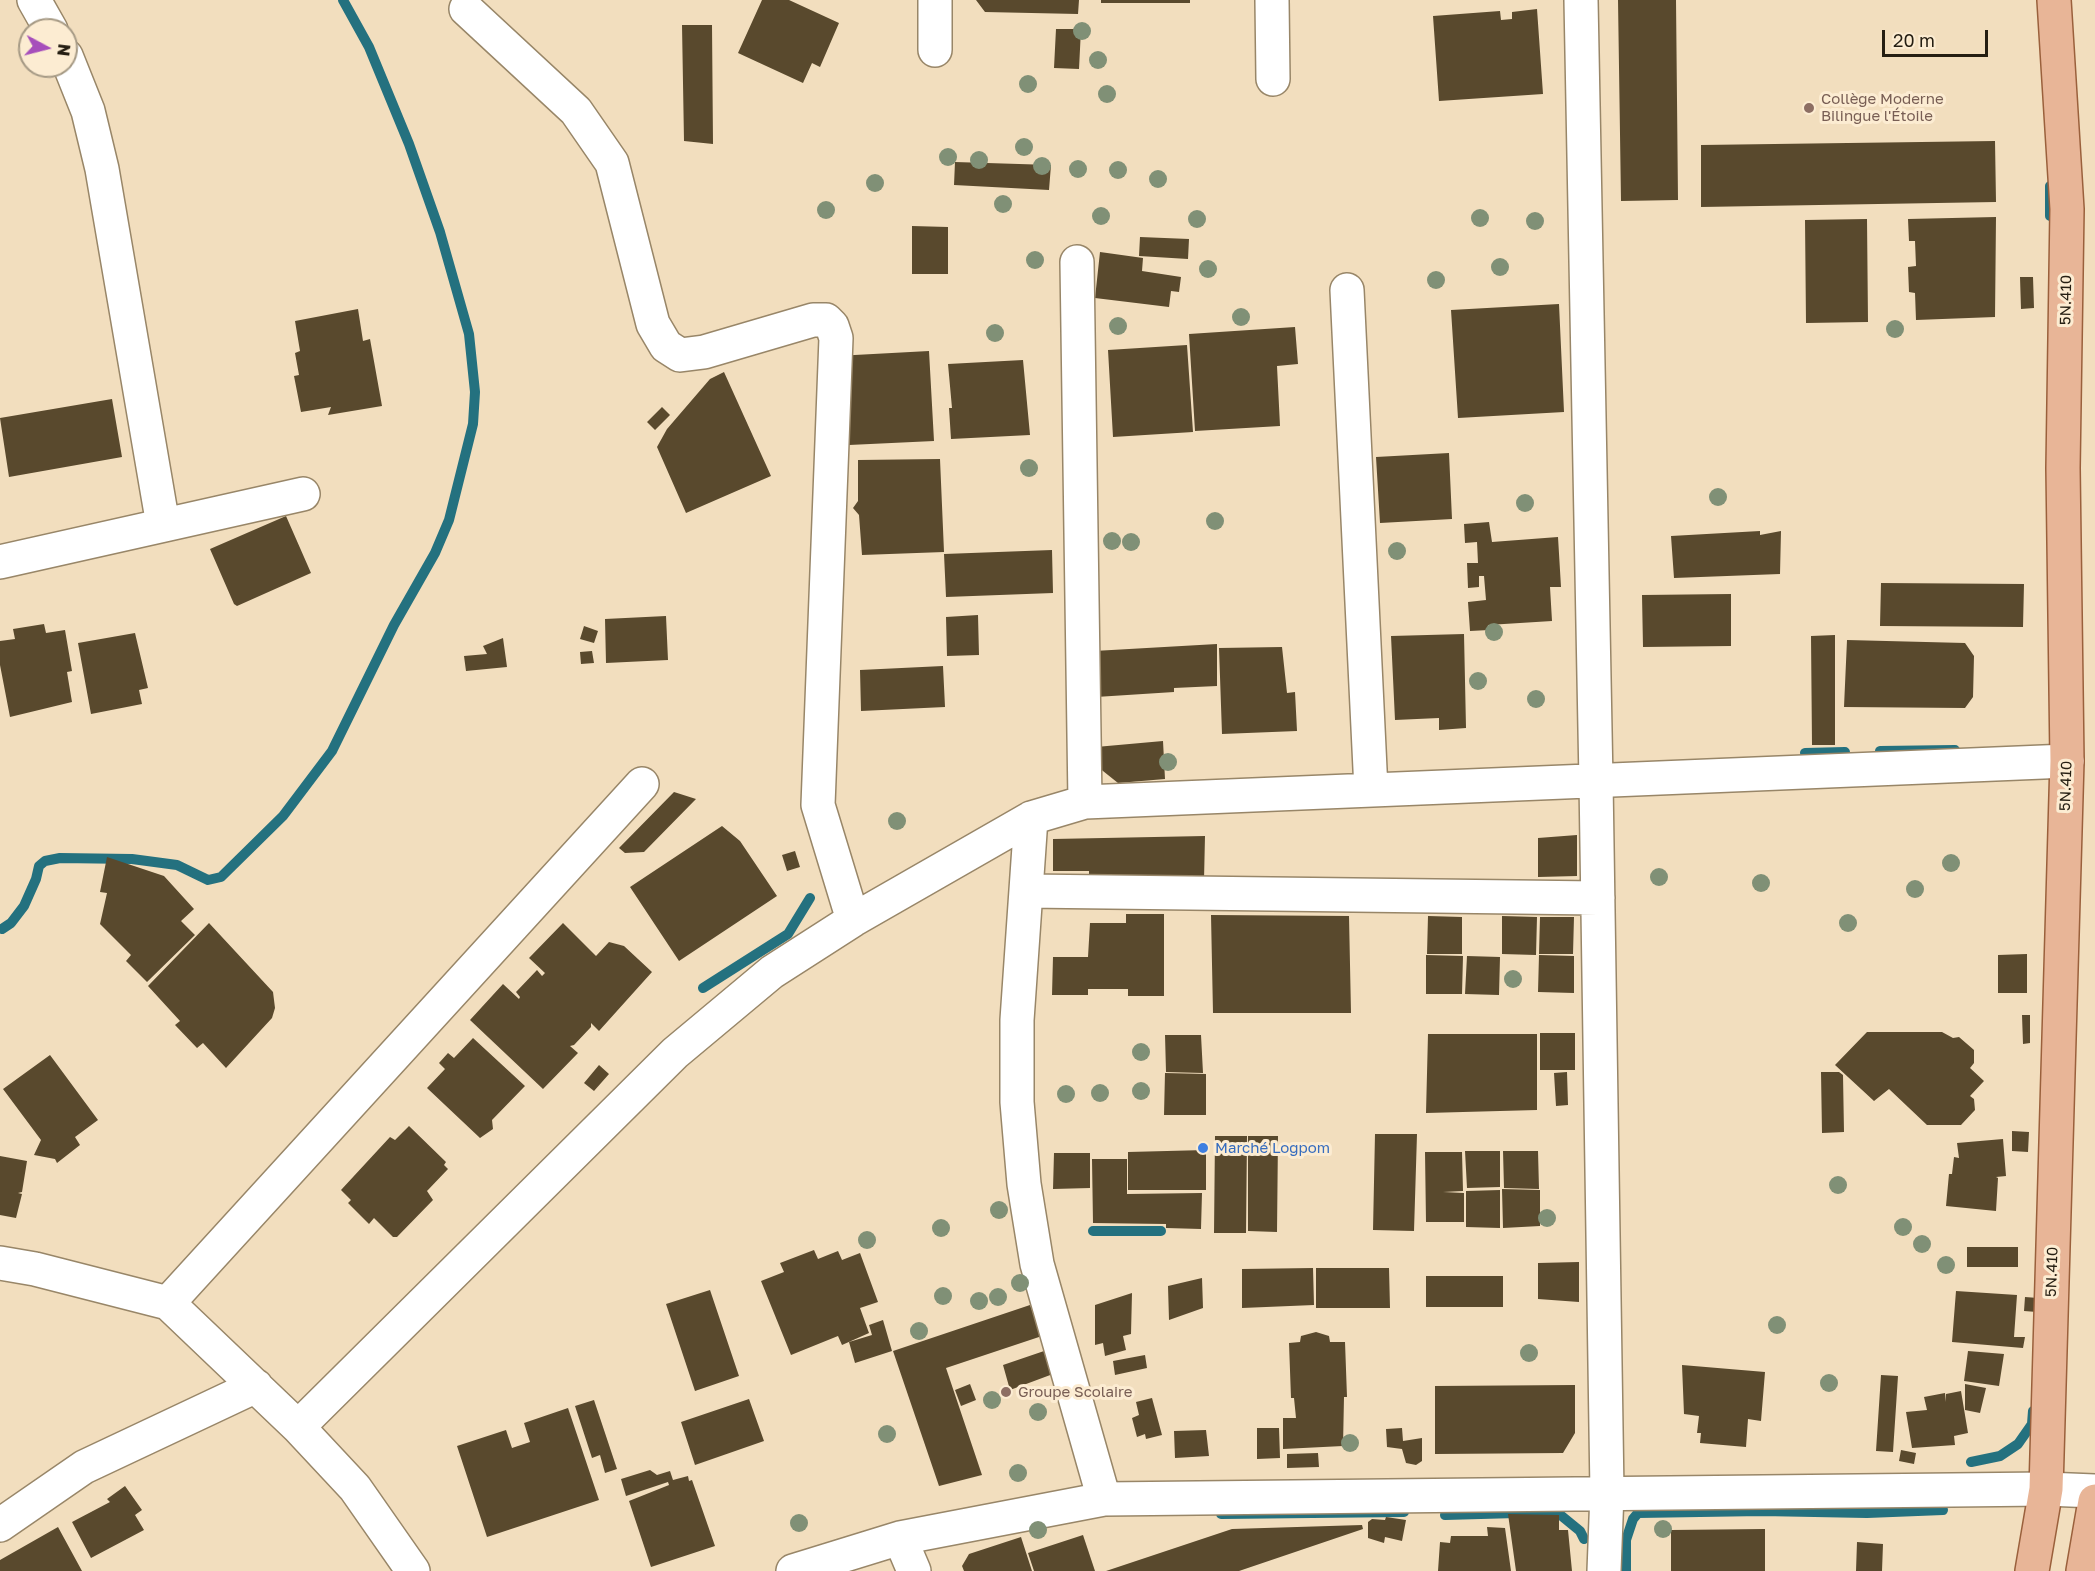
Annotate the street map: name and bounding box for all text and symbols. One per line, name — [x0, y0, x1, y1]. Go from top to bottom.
north arrow — [18, 18, 78, 78]
scale bar — [1885, 18, 1992, 56]
text: 20 m — [1893, 29, 1935, 51]
text: N — [53, 43, 75, 57]
place label: Collège Moderne Bilingue l'Étoile — [1821, 90, 1944, 125]
marker: Collège Moderne Bilingue l'Étoile — [1802, 101, 1816, 115]
street label: 5N.410 — [2057, 275, 2075, 325]
street label: 5N.410 — [2056, 761, 2076, 811]
place label: Marché Logpom — [1215, 1139, 1330, 1157]
marker: Marché Logpom — [1196, 1141, 1210, 1155]
street label: 5N.410 — [2042, 1247, 2062, 1297]
place label: Groupe Scolaire — [1018, 1383, 1132, 1401]
marker: Groupe Scolaire — [999, 1385, 1013, 1399]

